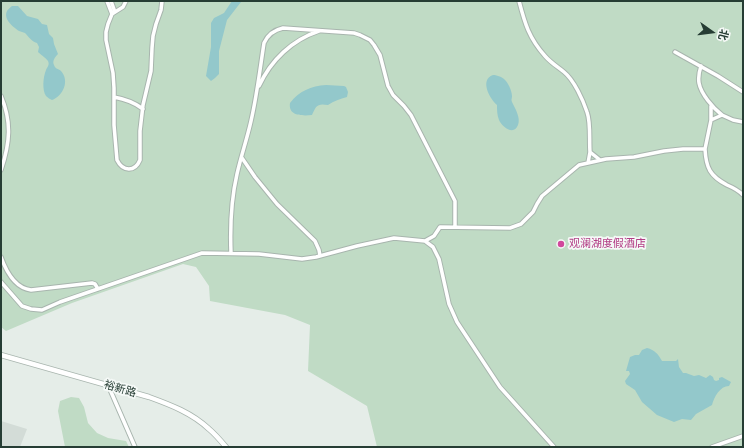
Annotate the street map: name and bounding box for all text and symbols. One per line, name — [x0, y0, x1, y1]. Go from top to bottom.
north arrow — [692, 12, 732, 52]
text: 北 — [716, 28, 732, 42]
place label: 观澜湖度假酒店 — [569, 237, 646, 251]
marker: 观澜湖度假酒店 — [556, 239, 566, 249]
street label: 裕新路 — [102, 378, 138, 400]

